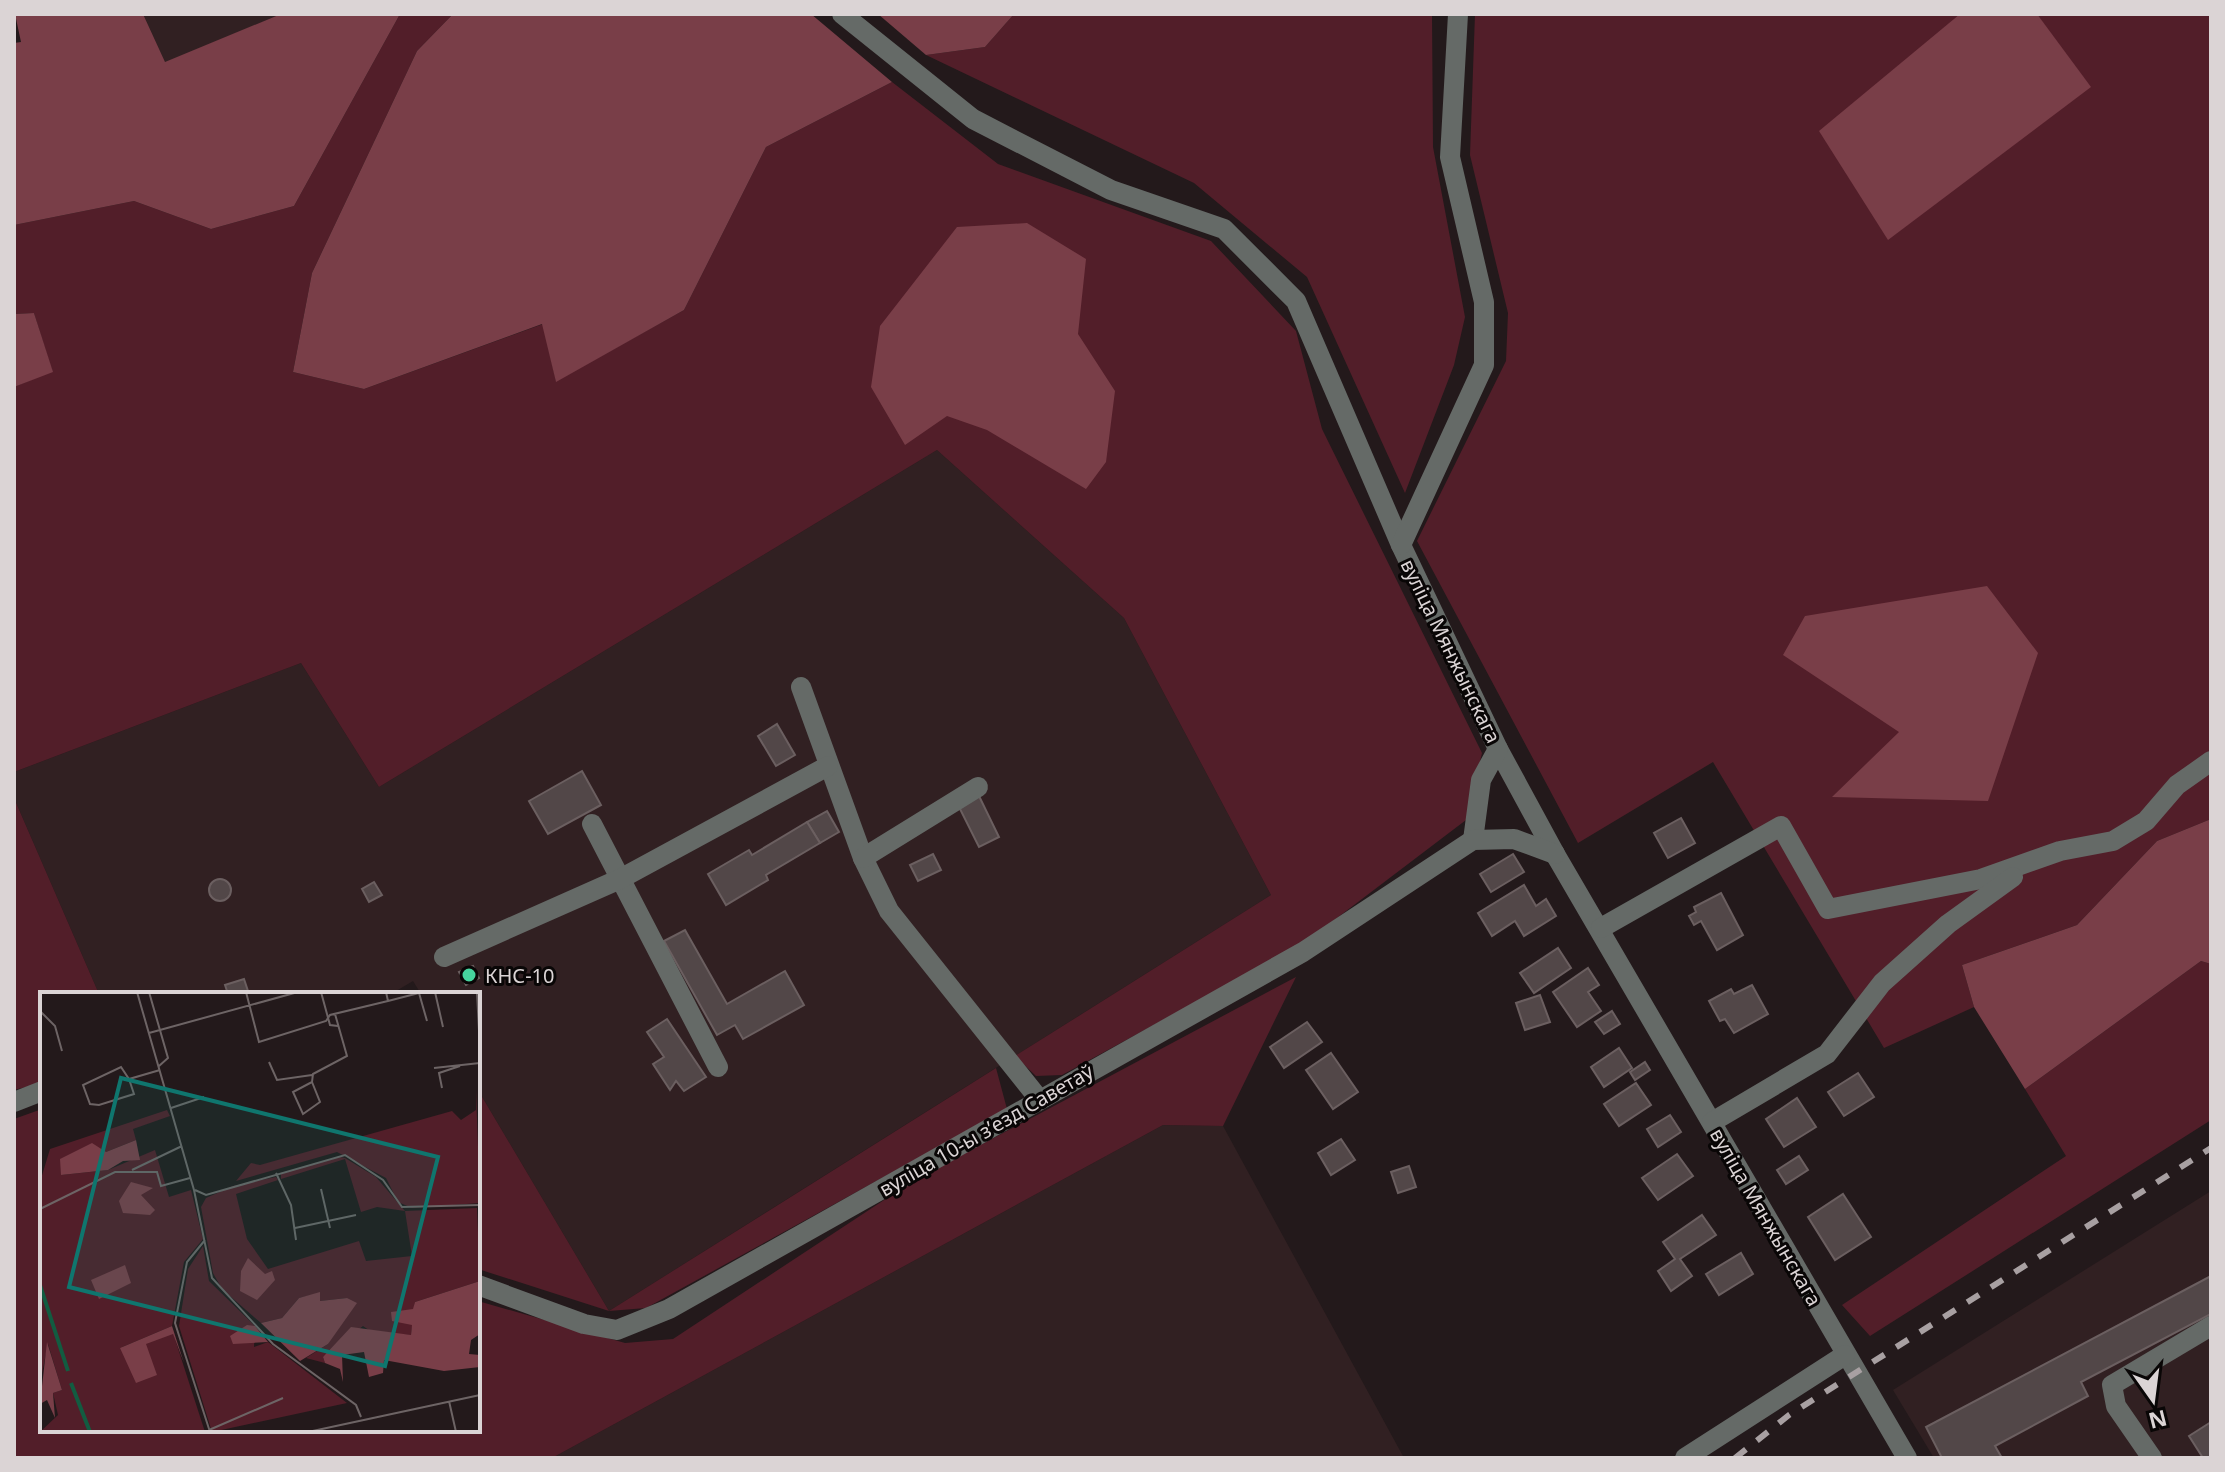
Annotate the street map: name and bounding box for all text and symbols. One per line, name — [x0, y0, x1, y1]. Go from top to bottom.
street label: вуліца Мянжынскага — [1395, 555, 1507, 747]
place label: КНС-10 — [485, 962, 554, 989]
marker: КНС-10 — [460, 966, 478, 984]
inset map — [40, 992, 480, 1432]
street label: вуліца 10-ы зʼезд Саветаў — [874, 1057, 1099, 1202]
street label: вуліца Мянжынскага — [1704, 1123, 1828, 1311]
north arrow — [2113, 1360, 2193, 1440]
text: N — [2146, 1404, 2170, 1437]

